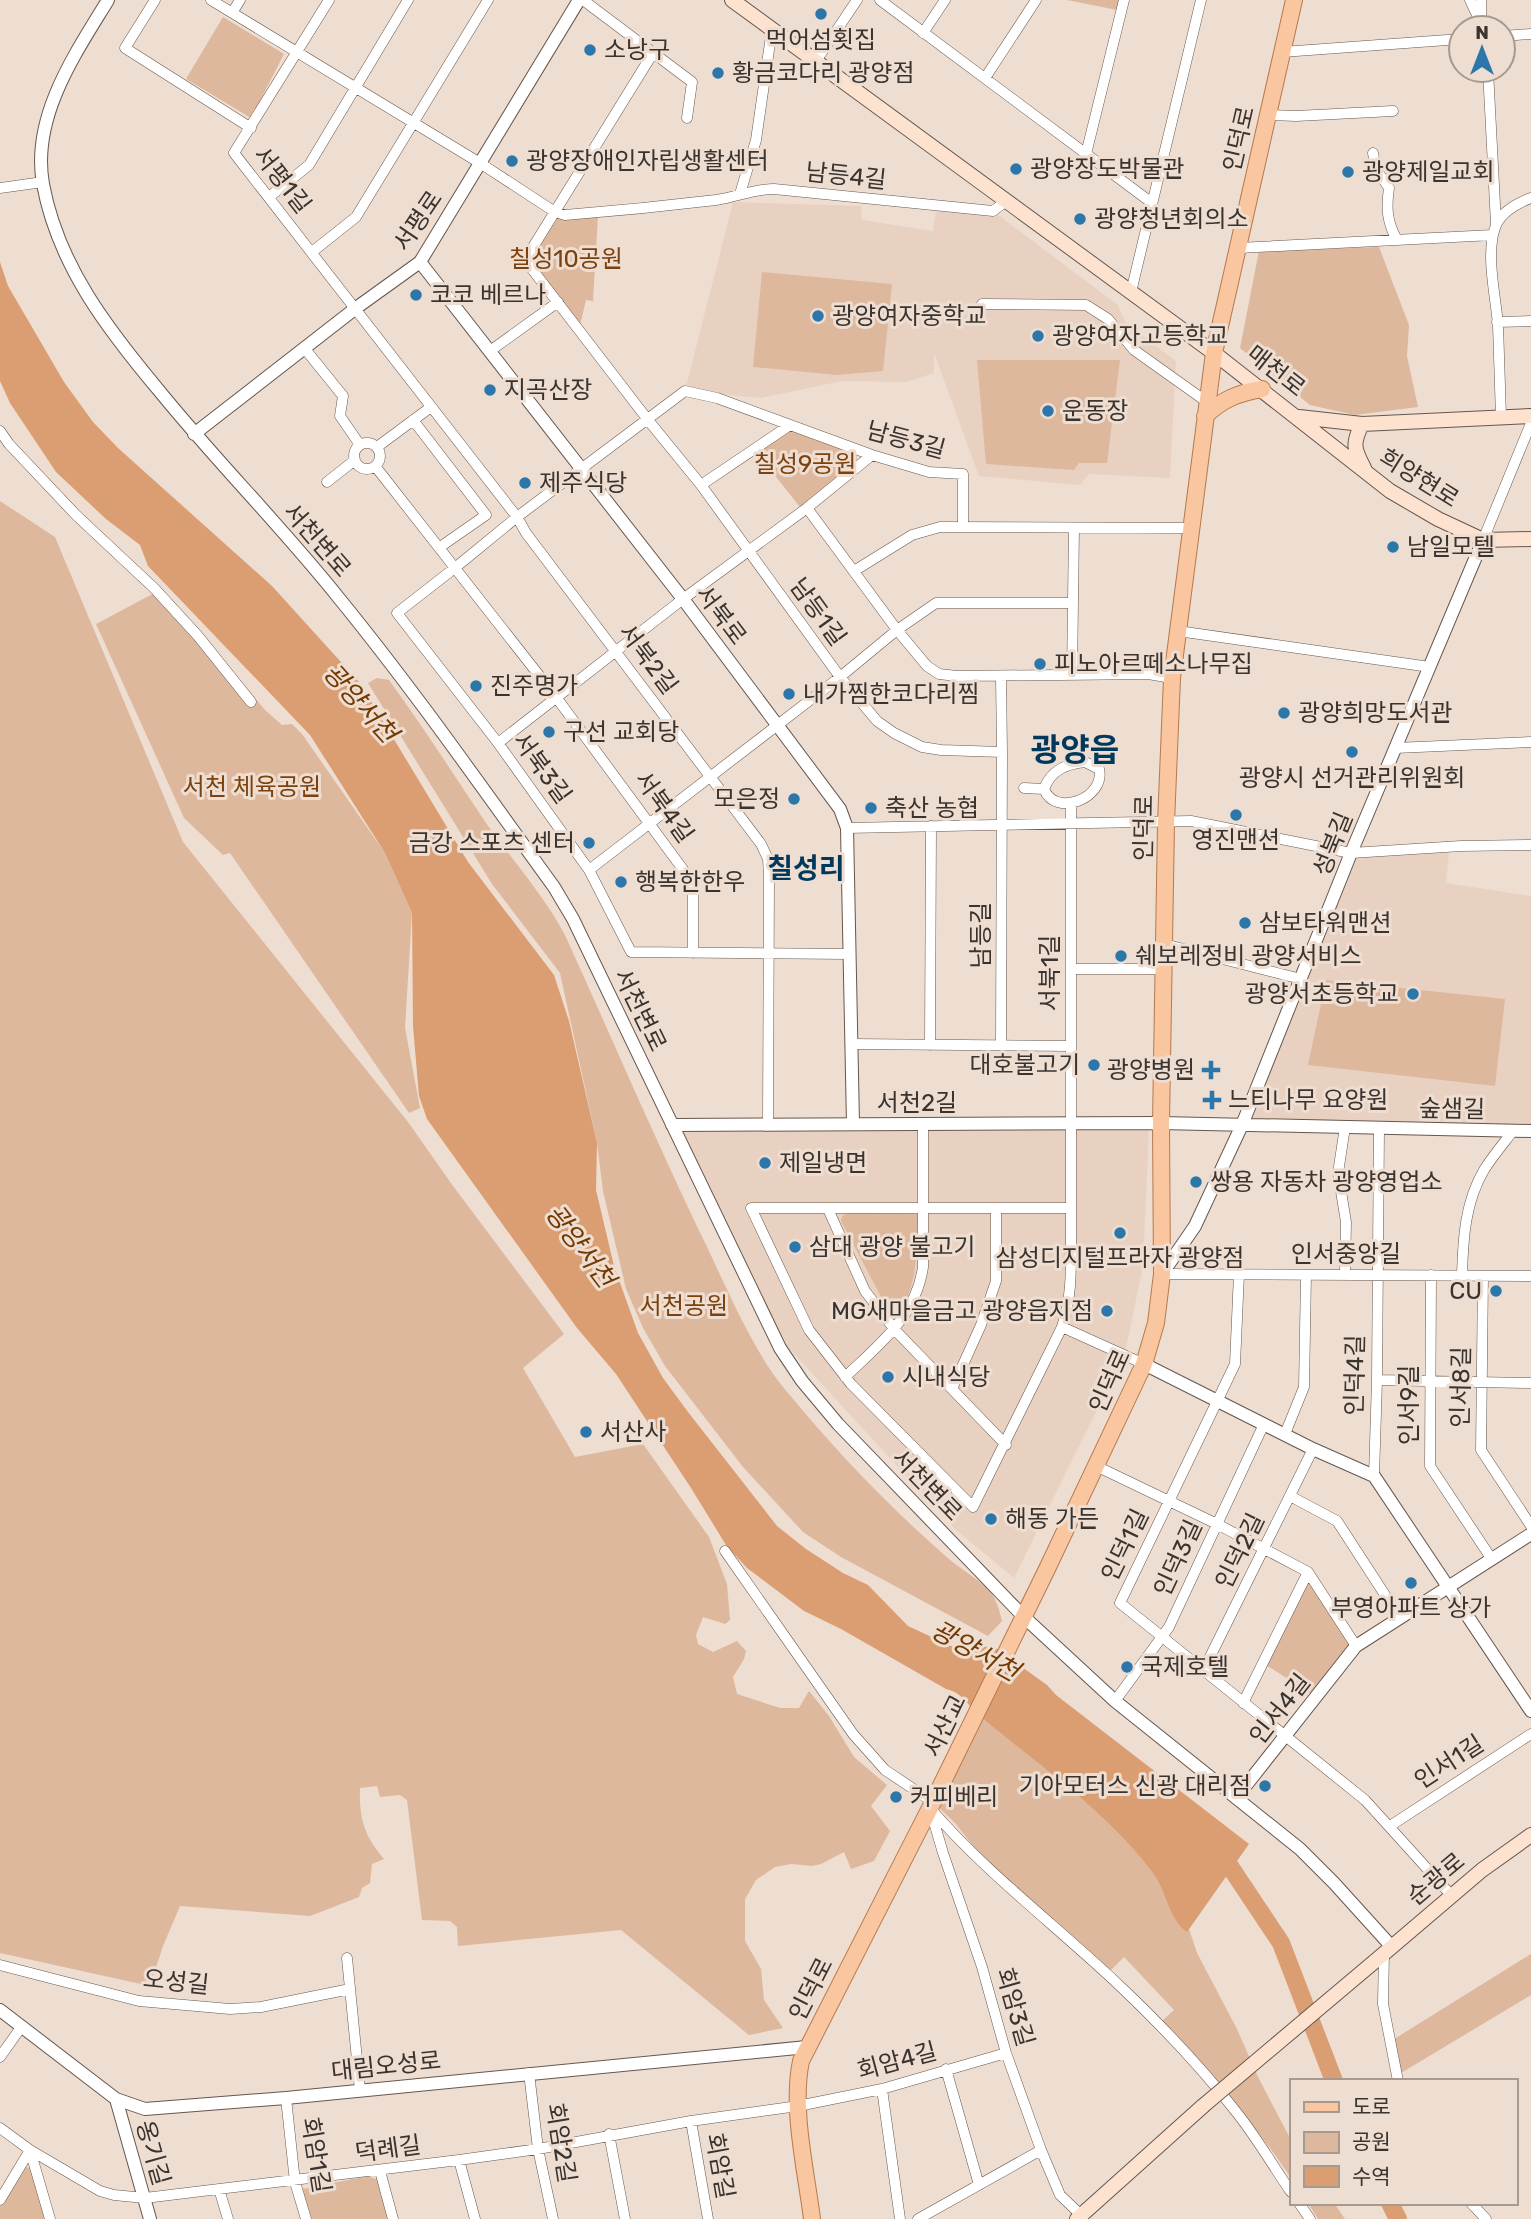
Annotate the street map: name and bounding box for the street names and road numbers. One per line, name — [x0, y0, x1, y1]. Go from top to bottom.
street label: 인덕로 — [1218, 104, 1260, 174]
street label: 서평1길 — [247, 141, 317, 219]
street label: 남등4길 — [804, 158, 888, 194]
street label: 서평로 — [388, 186, 448, 256]
street label: 매천로 — [1241, 340, 1311, 402]
street label: 남등3길 — [863, 416, 949, 464]
street label: 희양현로 — [1374, 443, 1464, 513]
street label: 서천변로 — [277, 497, 357, 583]
street label: 남등1길 — [784, 573, 852, 651]
street label: 서북로 — [690, 580, 752, 650]
street label: 서북2길 — [613, 618, 683, 700]
street label: 서북3길 — [507, 727, 577, 809]
street label: 서북4길 — [629, 766, 699, 848]
street label: 인덕로 — [1129, 795, 1159, 861]
street label: 성북길 — [1308, 808, 1358, 880]
street label: 남등길 — [967, 902, 995, 968]
street label: 서북1길 — [1036, 935, 1064, 1011]
street label: 서천변로 — [608, 964, 672, 1056]
street label: 서천2길 — [877, 1089, 957, 1117]
street label: 숲샘길 — [1419, 1094, 1485, 1124]
street label: 인서중앙길 — [1291, 1240, 1401, 1268]
street label: 인덕4길 — [1340, 1334, 1370, 1416]
street label: 인덕로 — [1084, 1345, 1136, 1417]
street label: 인서8길 — [1446, 1346, 1476, 1428]
street label: 인서9길 — [1395, 1365, 1423, 1445]
street label: 서천변로 — [886, 1444, 968, 1526]
street label: 인덕1길 — [1096, 1504, 1154, 1586]
street label: 인덕2길 — [1210, 1509, 1270, 1593]
street label: 인덕3길 — [1148, 1516, 1208, 1600]
street label: 인서4길 — [1244, 1668, 1316, 1750]
street label: 서산교 — [918, 1690, 972, 1762]
street label: 인서1길 — [1409, 1729, 1489, 1795]
street label: 순광로 — [1402, 1847, 1470, 1911]
street label: 인덕로 — [783, 1953, 839, 2025]
street label: 회암3길 — [990, 1964, 1040, 2050]
street label: 오성길 — [142, 1965, 210, 1999]
street label: 회암4길 — [854, 2037, 940, 2085]
street label: 대림오성로 — [330, 2046, 442, 2086]
street label: 회암2길 — [541, 2101, 581, 2185]
street label: 회암1길 — [296, 2115, 336, 2195]
street label: 옹기길 — [130, 2117, 176, 2189]
street label: 덕례길 — [353, 2131, 423, 2167]
street label: 회암길 — [700, 2131, 740, 2201]

